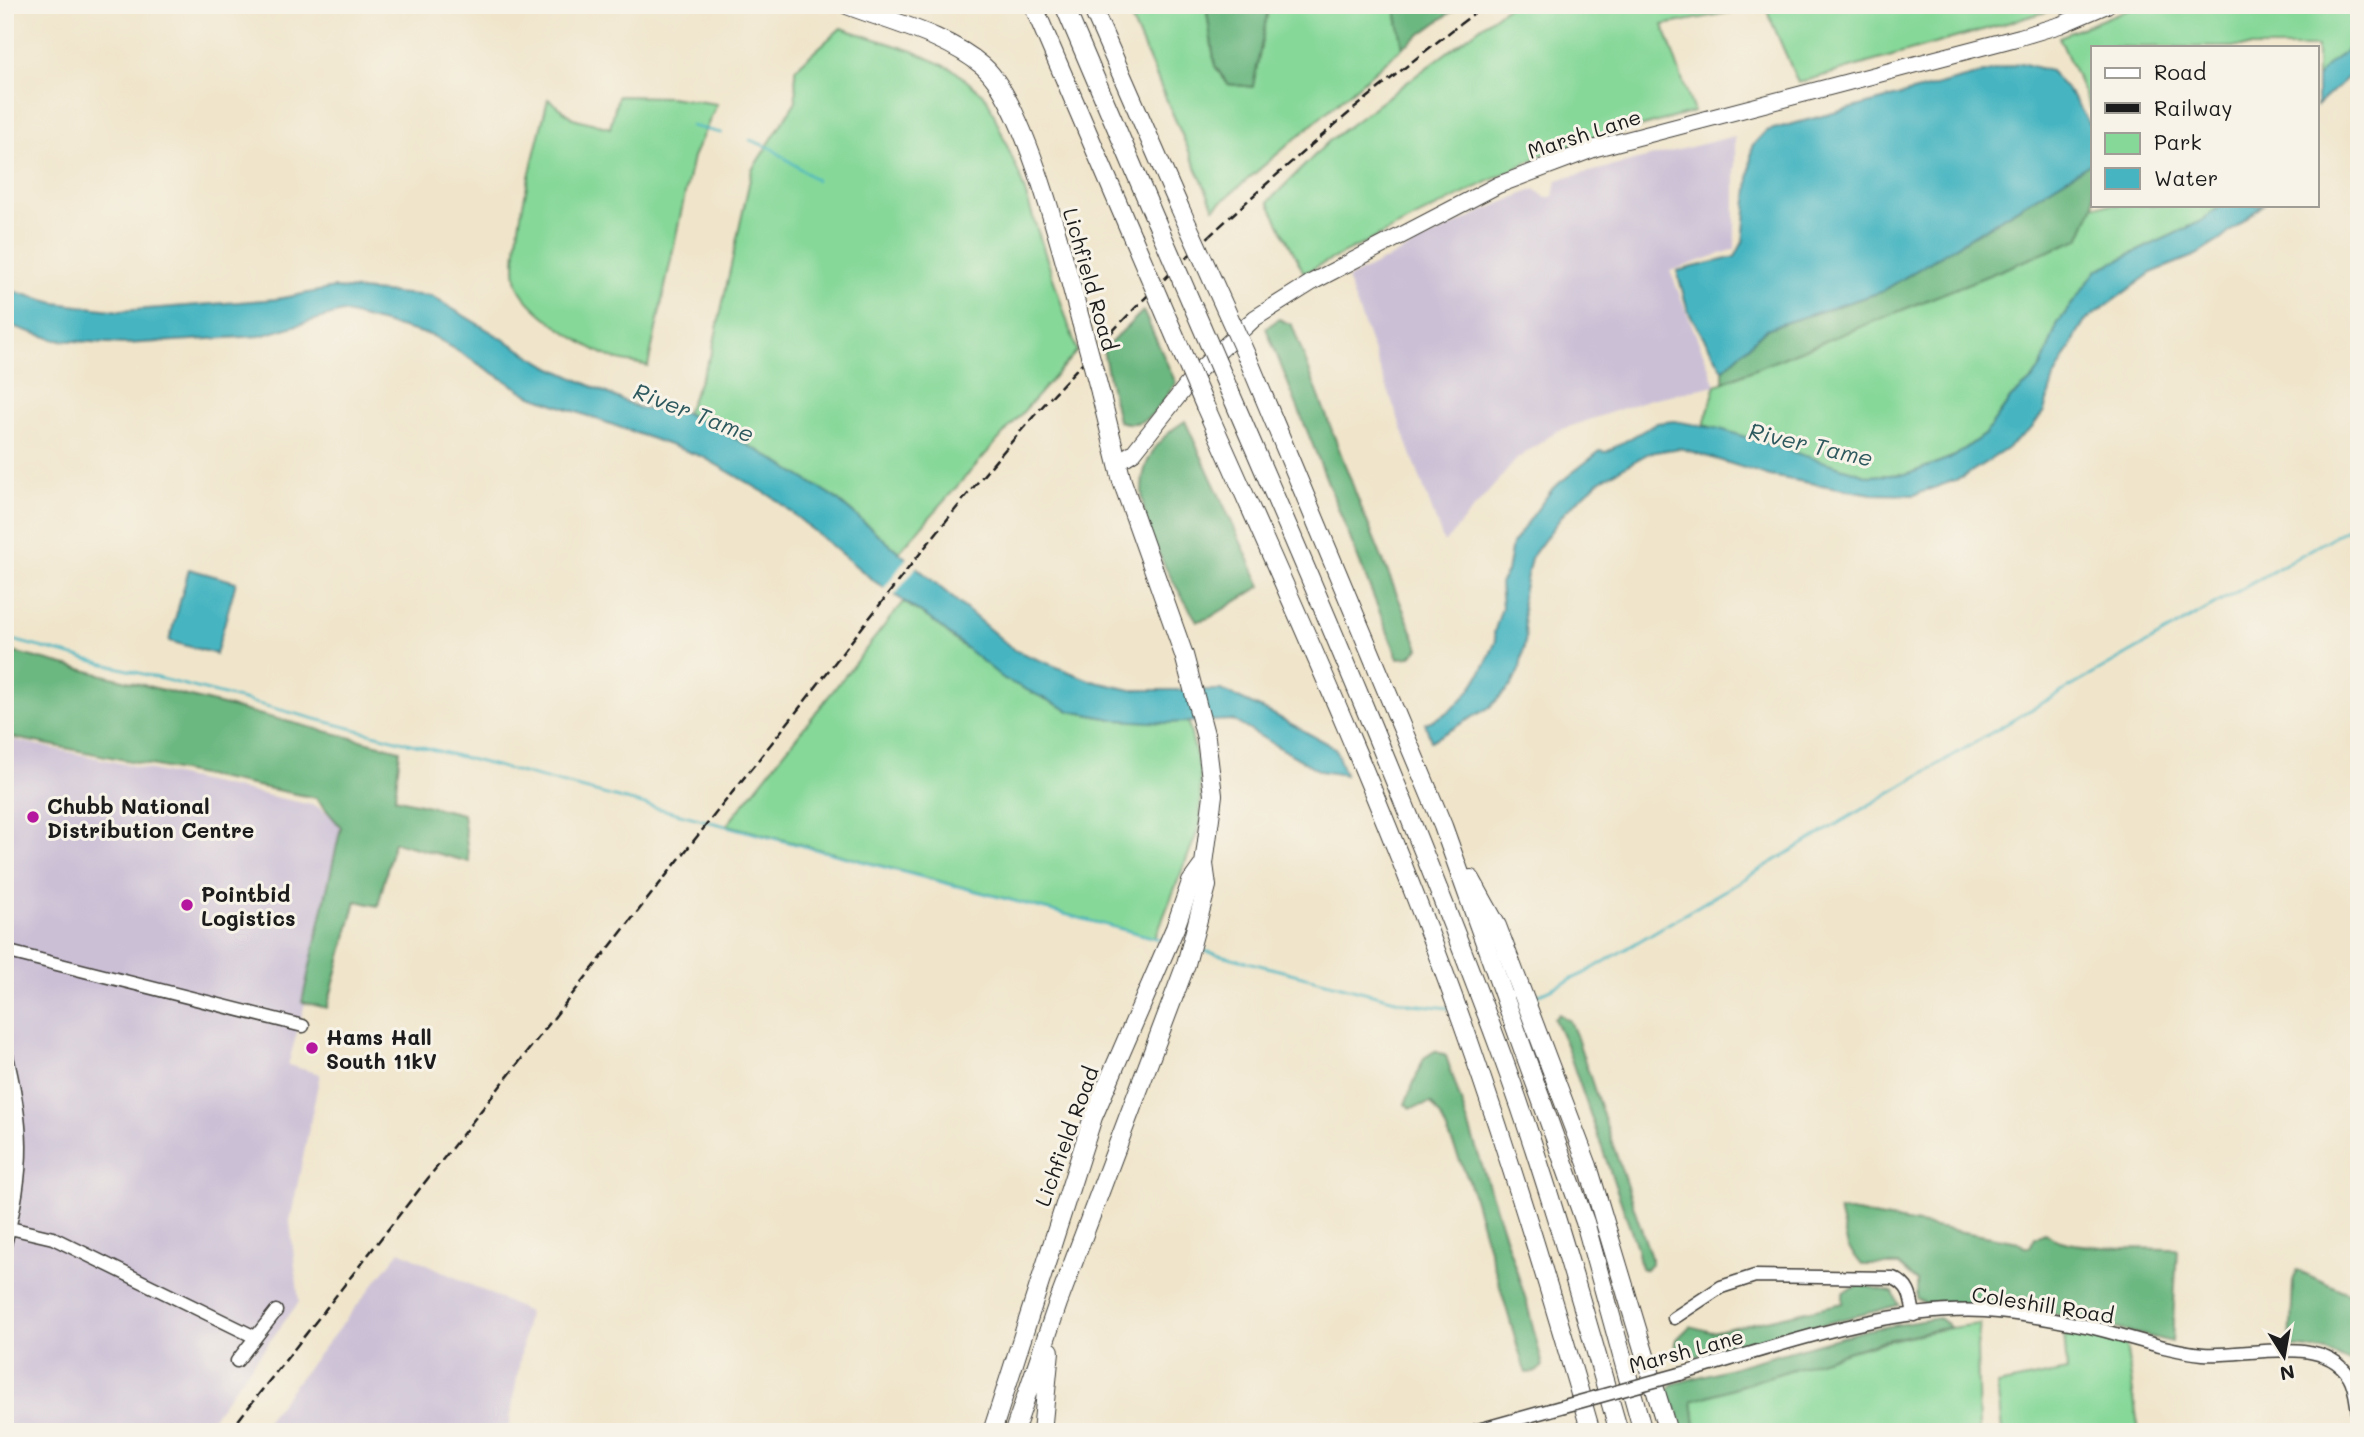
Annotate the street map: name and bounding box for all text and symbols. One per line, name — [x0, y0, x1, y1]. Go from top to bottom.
legend — [2091, 46, 2318, 206]
text: Road — [2154, 58, 2206, 85]
text: Railway — [2154, 94, 2233, 121]
street label: Marsh Lane — [1524, 102, 1644, 164]
text: Park — [2154, 128, 2202, 155]
text: Water — [2154, 164, 2218, 191]
street label: Lichfield Road — [1058, 205, 1124, 353]
water label: River Tame — [629, 375, 759, 449]
water label: River Tame — [1746, 415, 1876, 473]
place label: Chubb National Distribution Centre — [47, 792, 254, 843]
marker: Chubb National Distribution Centre — [25, 809, 41, 825]
place label: Pointbid Logistics — [201, 880, 296, 931]
marker: Pointbid Logistics — [179, 897, 195, 913]
place label: Hams Hall South 11kV — [326, 1023, 437, 1074]
marker: Hams Hall South 11kV — [304, 1040, 320, 1056]
street label: Lichfield Road — [1028, 1062, 1104, 1210]
street label: Coleshill Road — [1970, 1279, 2116, 1329]
street label: Marsh Lane — [1626, 1322, 1746, 1378]
north arrow — [2248, 1322, 2318, 1392]
text: N — [2278, 1360, 2297, 1387]

